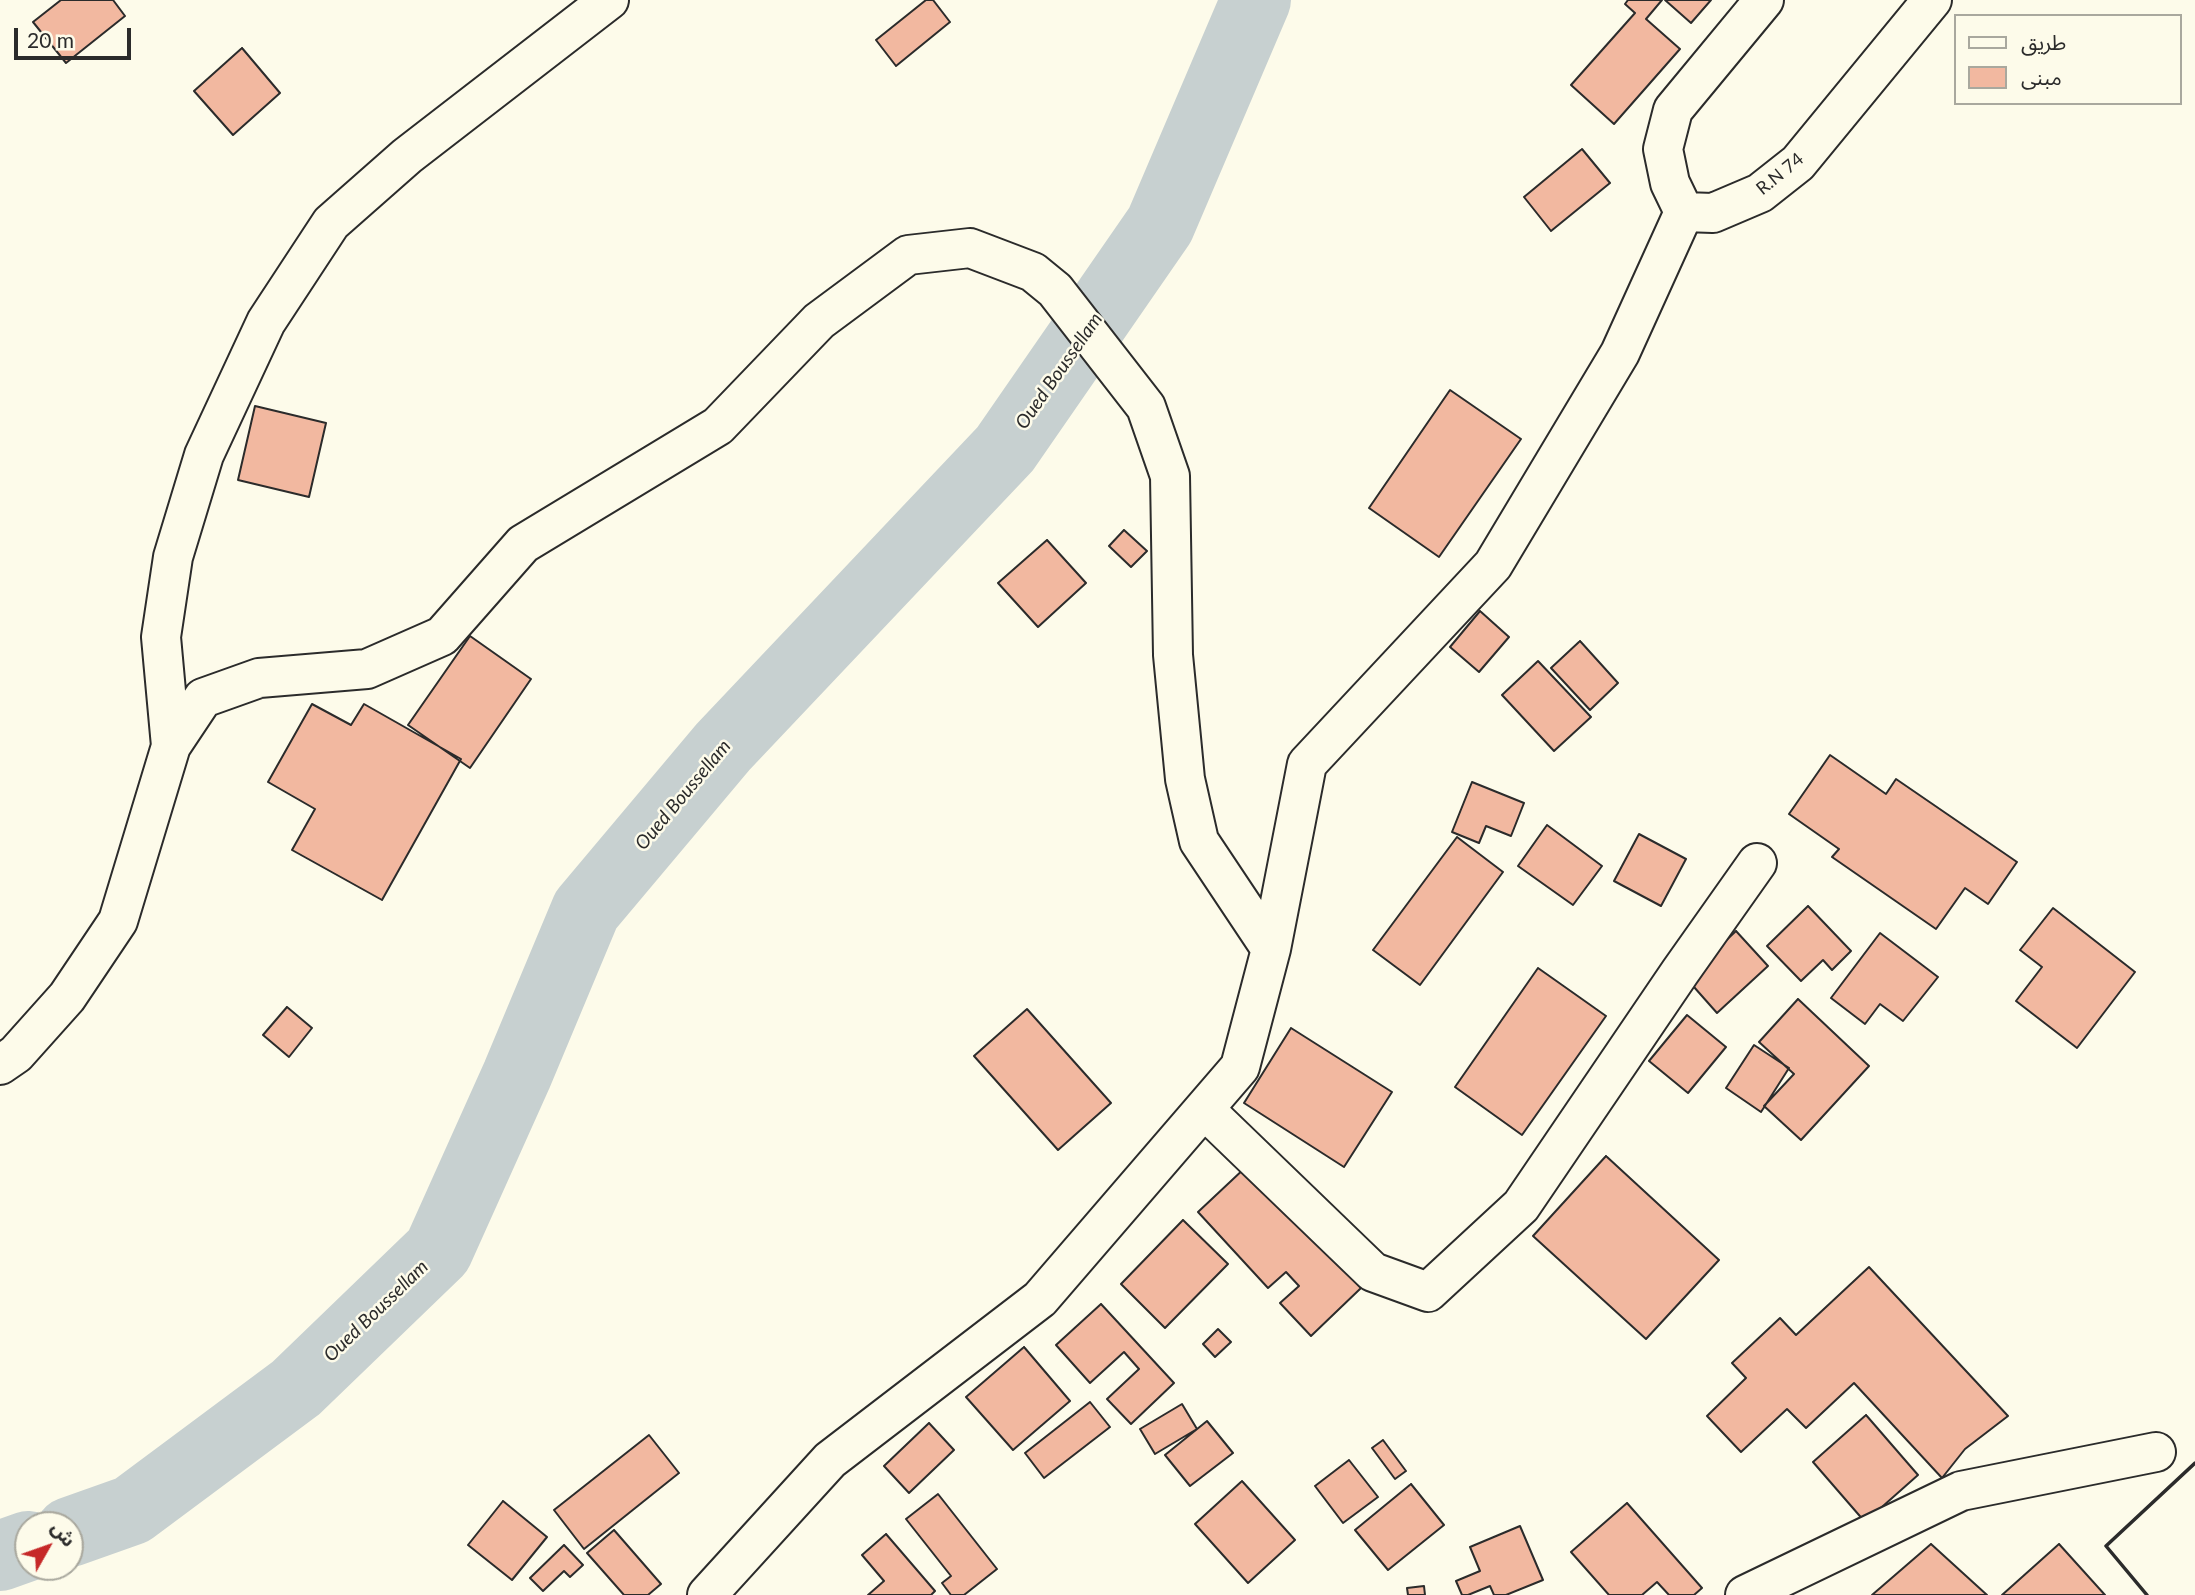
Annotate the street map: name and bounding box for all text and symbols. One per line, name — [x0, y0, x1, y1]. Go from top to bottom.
scale bar — [18, 14, 135, 58]
legend — [1954, 14, 2181, 105]
text: 20 m — [27, 27, 74, 52]
text: طريق — [2021, 29, 2066, 54]
text: مبنى — [2021, 64, 2062, 89]
street label: R.N 74 — [1752, 148, 1808, 200]
water label: Oued Boussellam — [1011, 309, 1107, 433]
water label: Oued Boussellam — [630, 735, 736, 855]
water label: Oued Boussellam — [319, 1255, 433, 1367]
north arrow — [14, 1511, 84, 1581]
text: ش — [47, 1516, 81, 1551]

